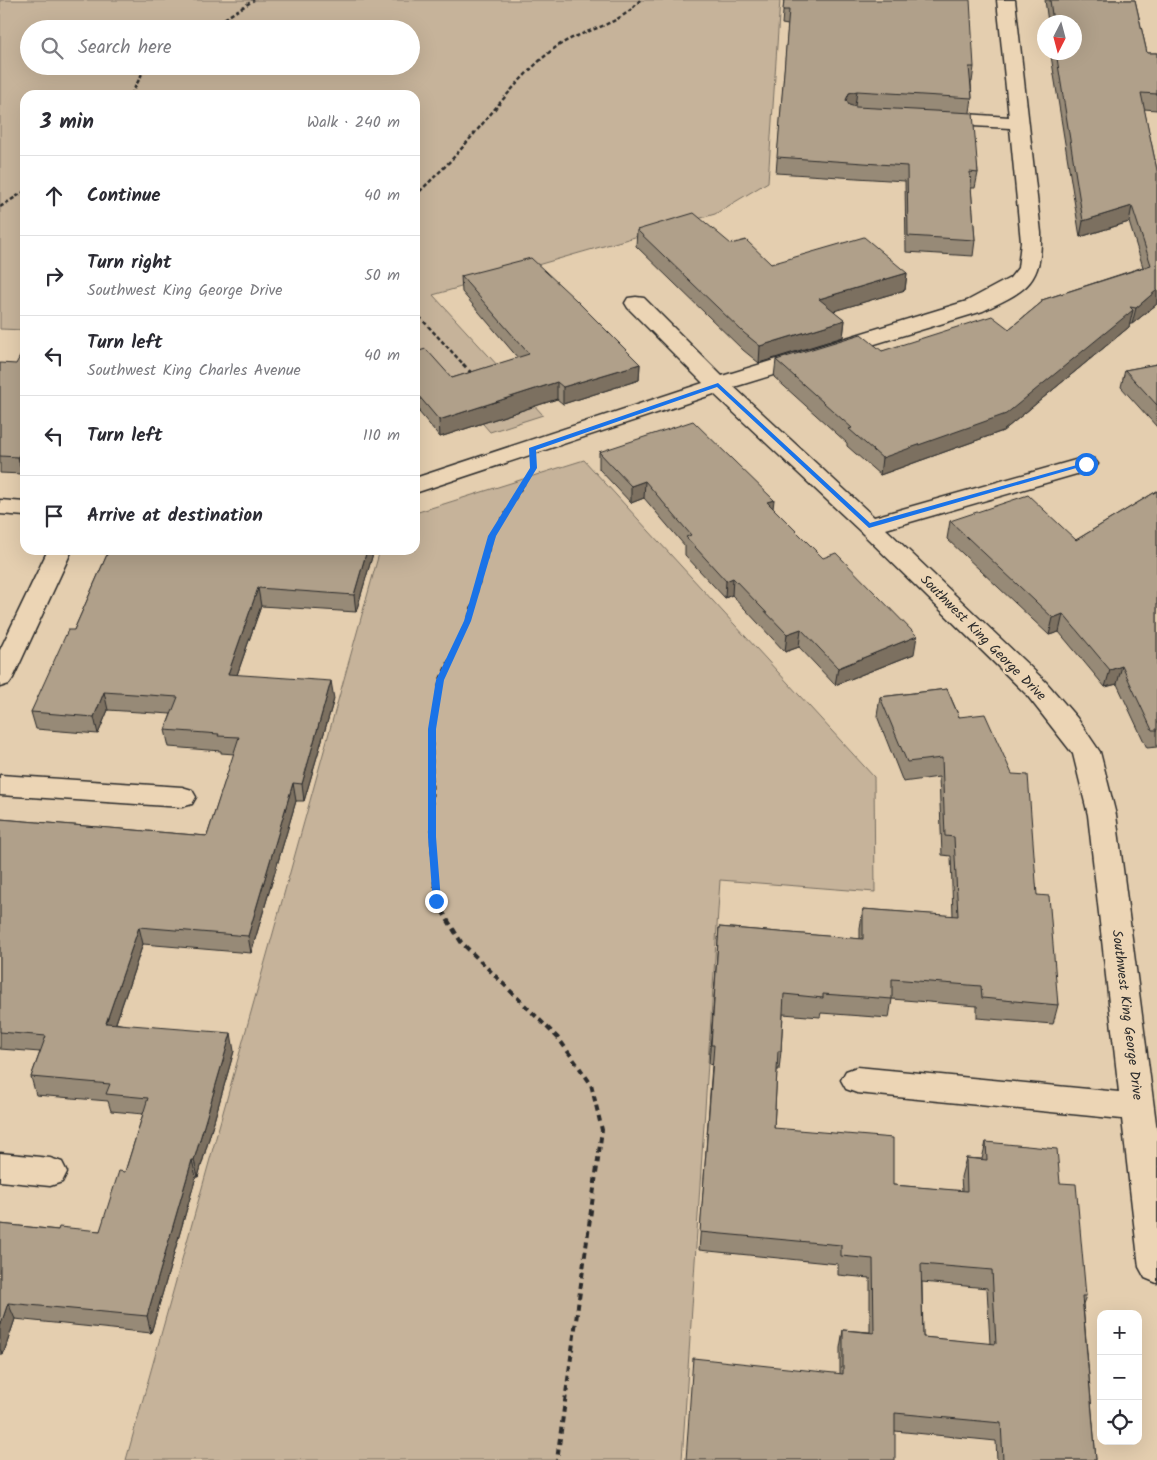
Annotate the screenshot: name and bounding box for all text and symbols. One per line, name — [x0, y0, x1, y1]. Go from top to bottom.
north arrow — [1037, 15, 1082, 60]
search box — [20, 20, 420, 75]
text: Search here — [78, 33, 172, 63]
icon: search — [38, 34, 66, 62]
text: 3 min — [40, 106, 94, 139]
text: Walk · 240 m — [307, 110, 400, 135]
text: Continue — [87, 181, 160, 211]
icon: ahead — [40, 182, 68, 210]
text: 40 m — [364, 183, 400, 208]
text: Turn right — [87, 248, 172, 278]
icon: right — [40, 262, 68, 290]
text: 50 m — [364, 263, 400, 288]
text: Southwest King George Drive — [87, 278, 283, 303]
text: Turn left — [87, 328, 162, 358]
icon: left — [40, 342, 68, 370]
text: 40 m — [364, 343, 400, 368]
text: Southwest King Charles Avenue — [87, 358, 301, 383]
text: Turn left — [87, 421, 162, 451]
icon: left — [40, 422, 68, 450]
text: 110 m — [363, 423, 400, 448]
route start — [1075, 453, 1098, 476]
text: Arrive at destination — [87, 501, 263, 531]
icon: arrive — [40, 502, 68, 530]
street label: Southwest King George Drive — [915, 570, 1052, 707]
route end — [425, 890, 448, 913]
street label: Southwest King George Drive — [1106, 929, 1148, 1102]
map controls — [1097, 1310, 1142, 1445]
button: + — [1097, 1310, 1142, 1355]
button: − — [1097, 1355, 1142, 1400]
button: locate — [1097, 1400, 1142, 1445]

